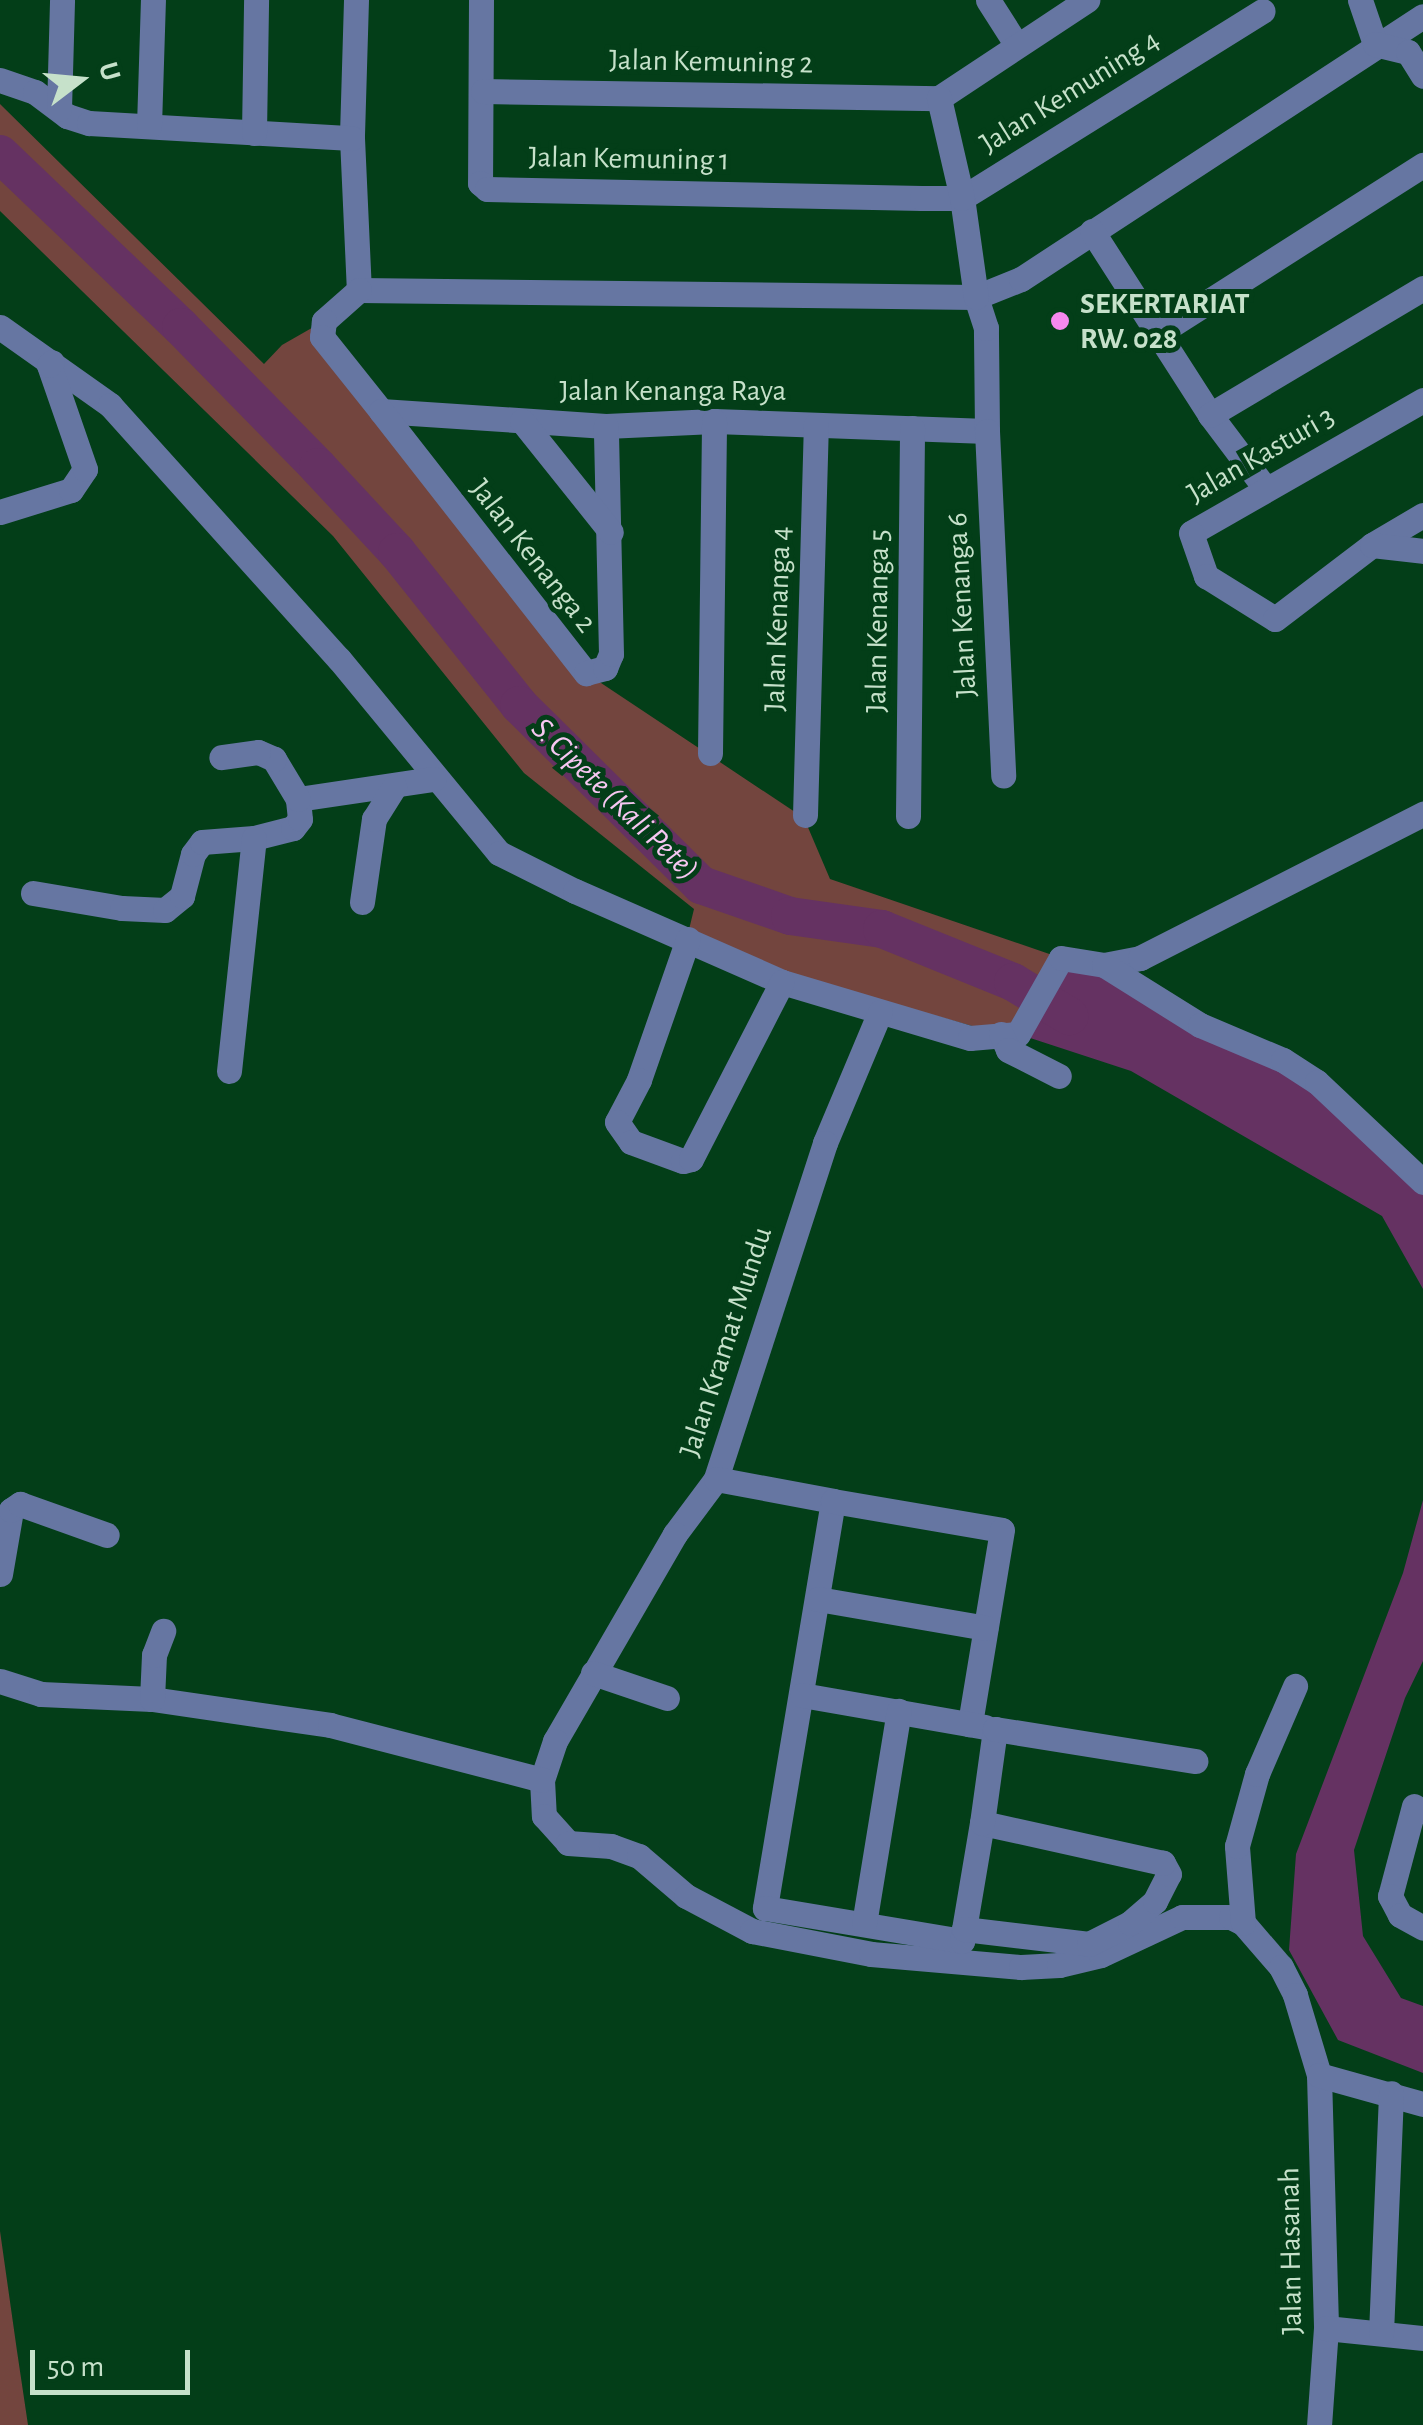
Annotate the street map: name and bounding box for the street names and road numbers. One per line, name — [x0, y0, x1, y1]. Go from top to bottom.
street label: Jalan Kemuning 4 — [974, 22, 1166, 162]
street label: Jalan Kemuning 2 — [609, 42, 813, 82]
street label: Jalan Kemuning 1 — [528, 139, 730, 179]
street label: Jalan Kenanga Raya — [560, 373, 786, 409]
street label: Jalan Kasturi 3 — [1181, 398, 1341, 512]
street label: Jalan Kenanga 2 — [462, 472, 604, 640]
street label: Jalan Kenanga 6 — [939, 512, 985, 698]
street label: Jalan Kenanga 4 — [757, 526, 799, 712]
street label: Jalan Kenanga 5 — [858, 529, 898, 713]
street label: Jalan Kramat Mundu — [672, 1222, 780, 1462]
street label: Jalan Hasanah — [1272, 2167, 1310, 2335]

